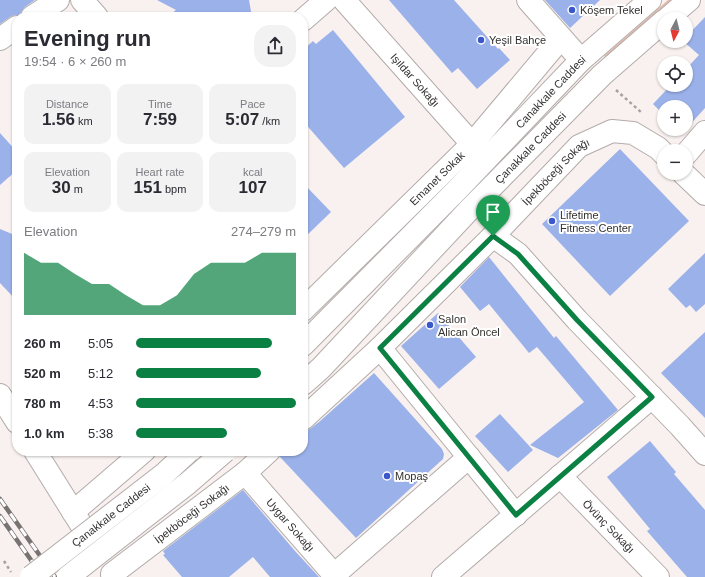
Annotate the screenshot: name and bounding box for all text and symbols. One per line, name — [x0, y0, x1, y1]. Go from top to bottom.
place label: Köşem Tekel — [580, 4, 643, 16]
marker: Köşem Tekel — [567, 5, 577, 15]
north arrow — [657, 12, 693, 48]
map controls — [657, 12, 693, 180]
button: share — [254, 25, 296, 67]
text: Evening run — [24, 26, 151, 51]
place label: Yeşil Bahçe — [489, 34, 546, 46]
marker: Yeşil Bahçe — [476, 35, 486, 45]
street label: Işıldar Sokağı — [388, 51, 442, 109]
street label: Canakkale Caddesi — [513, 53, 588, 131]
text: 19:54 · 6 × 260 m — [24, 54, 126, 69]
button: locate — [657, 56, 693, 92]
text: Distance — [46, 98, 89, 110]
text: Time — [148, 98, 172, 110]
text: Pace — [240, 98, 265, 110]
button: + — [657, 100, 693, 136]
street label: Çanakkale Caddesi — [493, 109, 568, 186]
text: 1.56 — [42, 110, 75, 129]
text: 7:59 — [143, 110, 177, 129]
text: 5:07 — [225, 110, 259, 129]
text: km — [75, 115, 93, 127]
text: /km — [259, 115, 280, 127]
street label: İpekböceği Sokağı — [520, 136, 591, 208]
button: − — [657, 144, 693, 180]
street label: Emanet Sokak — [407, 149, 467, 208]
text: Elevation — [45, 166, 90, 178]
text: Heart rate — [136, 166, 184, 178]
text: kcal — [243, 166, 262, 178]
text: 30 — [52, 178, 71, 197]
text: 151 — [134, 178, 162, 197]
text: 107 — [238, 178, 267, 197]
text: m — [71, 183, 83, 195]
text: bpm — [162, 183, 186, 195]
pin — [476, 195, 510, 236]
icon: arrive — [482, 201, 504, 223]
place label: Lifetime Fitness Center — [560, 209, 632, 234]
marker: Lifetime Fitness Center — [547, 216, 557, 226]
text: Elevation — [24, 224, 77, 239]
text: 274–279 m — [231, 224, 296, 239]
place label: Salon Alican Öncel — [438, 313, 500, 338]
marker: Salon Alican Öncel — [425, 320, 435, 330]
text: 260 m — [24, 336, 61, 351]
text: 5:05 — [88, 336, 113, 351]
text: 520 m — [24, 366, 61, 381]
text: 5:12 — [88, 366, 113, 381]
text: 780 m — [24, 396, 61, 411]
text: 4:53 — [88, 396, 113, 411]
text: 1.0 km — [24, 426, 64, 441]
text: 5:38 — [88, 426, 113, 441]
place label: Mopaş — [395, 470, 429, 482]
marker: Mopaş — [382, 471, 392, 481]
street label: Çanakkale Caddesi — [69, 481, 152, 549]
street label: İpekböceği Sokağı — [152, 481, 231, 546]
street label: Uygar Sokağı — [264, 496, 317, 554]
street label: Övünç Sokağı — [580, 497, 637, 555]

